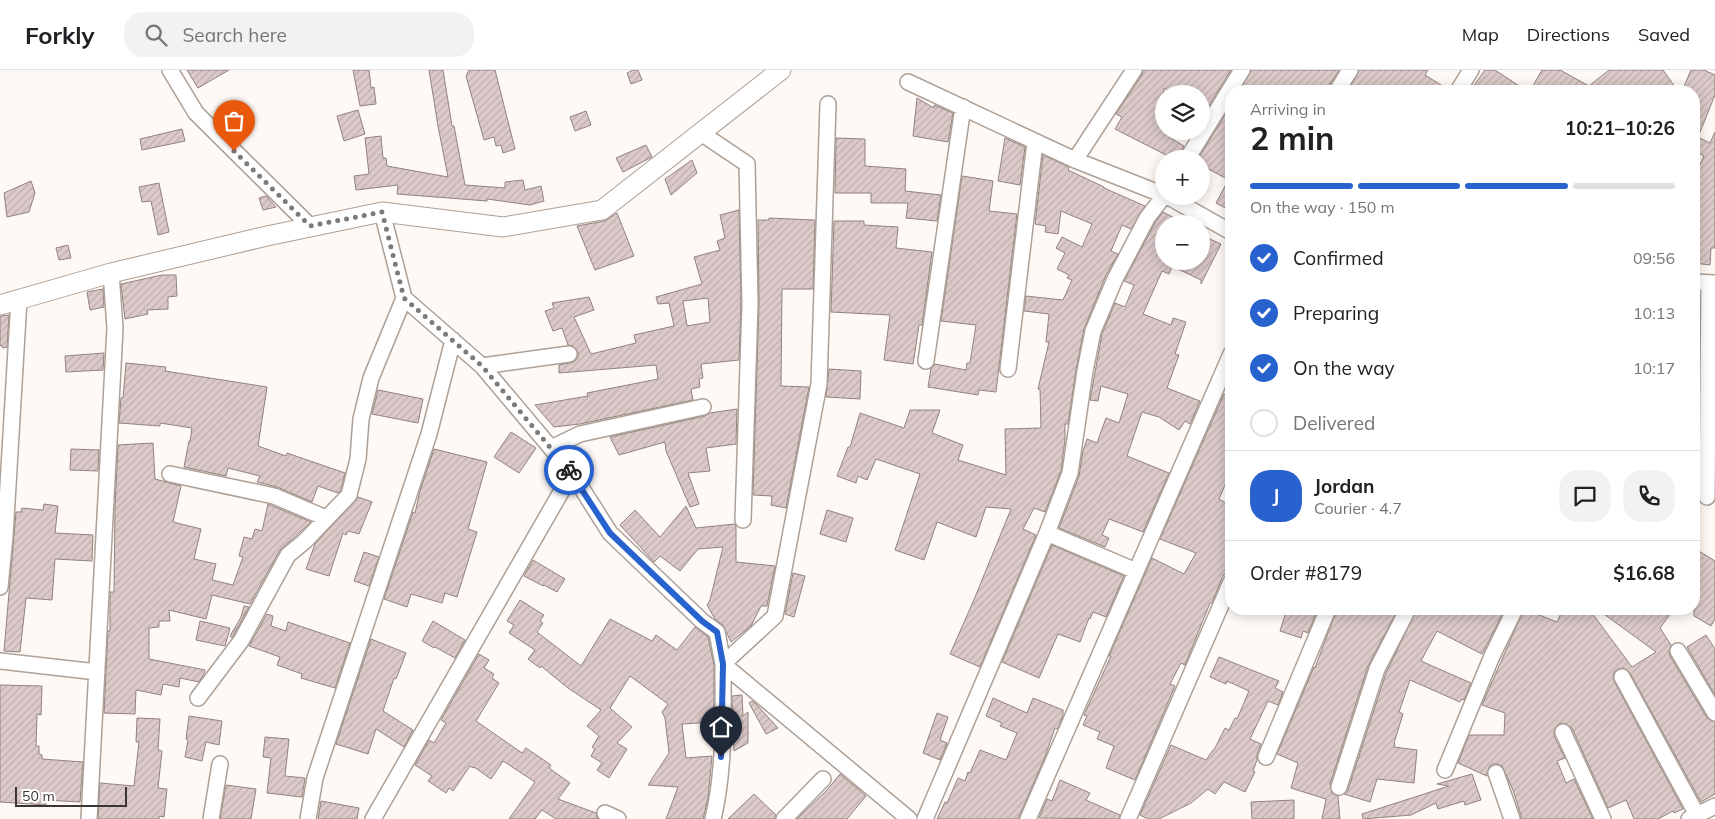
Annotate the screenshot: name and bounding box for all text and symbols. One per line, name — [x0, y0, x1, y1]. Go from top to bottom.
search box — [124, 12, 474, 57]
text: Forkly — [25, 20, 94, 50]
icon: search — [142, 21, 170, 49]
text: Search here — [182, 23, 287, 47]
text: Map — [1462, 23, 1499, 46]
text: Directions — [1527, 23, 1610, 46]
text: Saved — [1638, 23, 1690, 46]
map controls — [1155, 85, 1210, 270]
button: layers — [1155, 85, 1210, 140]
text: Arriving in — [1250, 99, 1326, 119]
pin — [213, 100, 255, 151]
icon: bag — [220, 107, 248, 135]
text: 10:21–10:26 — [1565, 116, 1675, 140]
text: 2 min — [1250, 118, 1334, 158]
button: + — [1155, 150, 1210, 205]
text: On the way · 150 m — [1250, 197, 1395, 217]
button: − — [1155, 215, 1210, 270]
icon: check — [1250, 244, 1278, 272]
text: Confirmed — [1293, 246, 1384, 270]
text: 09:56 — [1633, 248, 1675, 268]
icon: check — [1250, 299, 1278, 327]
text: Preparing — [1293, 301, 1379, 325]
text: 10:13 — [1633, 303, 1675, 323]
icon: check — [1250, 354, 1278, 382]
text: On the way — [1293, 356, 1395, 380]
text: 10:17 — [1633, 358, 1675, 378]
text: Delivered — [1293, 411, 1375, 435]
courier — [544, 445, 594, 495]
icon: bike — [555, 456, 583, 484]
button: chat — [1559, 470, 1611, 522]
button: phone — [1623, 470, 1675, 522]
text: Jordan — [1314, 474, 1374, 498]
text: J — [1273, 484, 1279, 508]
text: Courier · 4.7 — [1314, 498, 1402, 518]
text: Order #8179 — [1250, 561, 1362, 585]
text: $16.68 — [1613, 561, 1675, 585]
pin — [700, 706, 742, 757]
icon: home — [707, 713, 735, 741]
scale bar — [15, 784, 128, 807]
text: 50 m — [22, 787, 55, 805]

